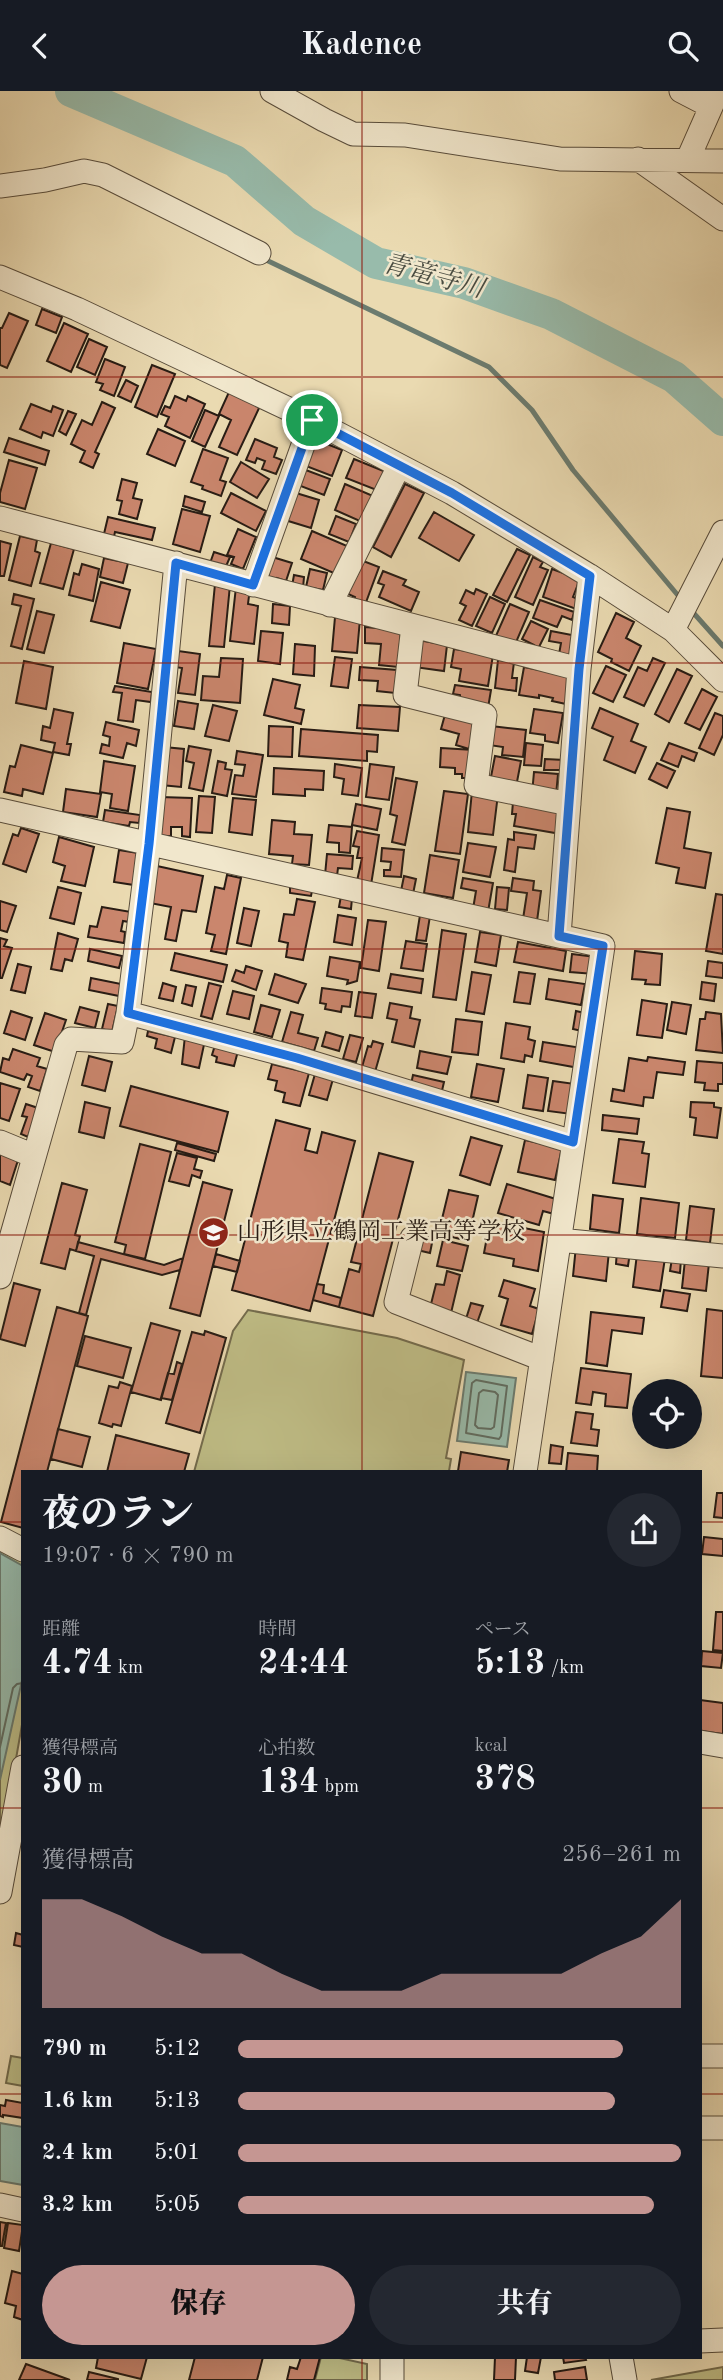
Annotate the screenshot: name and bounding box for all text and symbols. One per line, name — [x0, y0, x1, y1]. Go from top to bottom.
icon: back — [21, 27, 59, 65]
icon: search — [664, 27, 702, 65]
text: Kadence — [301, 30, 422, 62]
water label: 青竜寺川 — [379, 249, 490, 304]
pin — [282, 390, 342, 450]
icon: arrive — [293, 401, 331, 439]
school or university icon: 山形県立鶴岡工業高等学校 — [197, 1216, 231, 1250]
place label: 山形県立鶴岡工業高等学校 — [237, 1218, 525, 1245]
map controls — [632, 1379, 702, 1449]
button: locate — [632, 1379, 702, 1449]
button: share — [607, 1493, 681, 1567]
text: 夜のラン — [42, 1497, 194, 1535]
text: 19:07 · 6 × 790 m — [42, 1544, 234, 1567]
text: 距離 — [42, 1621, 80, 1640]
text: 時間 — [258, 1621, 296, 1640]
text: ペース — [475, 1621, 531, 1640]
text: 4.74 — [42, 1646, 113, 1681]
text: 24:44 — [258, 1646, 349, 1681]
text: 5:13 — [475, 1646, 545, 1681]
text: km — [113, 1659, 143, 1678]
text: /km — [545, 1659, 584, 1678]
text: kcal — [475, 1737, 507, 1756]
text: 獲得標高 — [42, 1740, 118, 1759]
text: 心拍数 — [258, 1740, 315, 1759]
text: 378 — [475, 1762, 536, 1797]
text: 30 — [42, 1765, 83, 1800]
text: 134 — [258, 1765, 319, 1800]
text: m — [83, 1778, 103, 1797]
text: bpm — [319, 1778, 359, 1797]
text: 256–261 m — [562, 1843, 681, 1866]
text: 獲得標高 — [42, 1849, 134, 1872]
text: 790 m — [42, 2037, 107, 2060]
text: 5:12 — [154, 2037, 200, 2060]
text: 1.6 km — [42, 2089, 113, 2112]
text: 5:13 — [154, 2089, 200, 2112]
text: 2.4 km — [42, 2141, 113, 2164]
text: 5:01 — [154, 2141, 200, 2164]
text: 3.2 km — [42, 2193, 113, 2216]
text: 5:05 — [154, 2193, 200, 2216]
button: 保存 — [42, 2265, 355, 2345]
button: 共有 — [369, 2265, 681, 2345]

